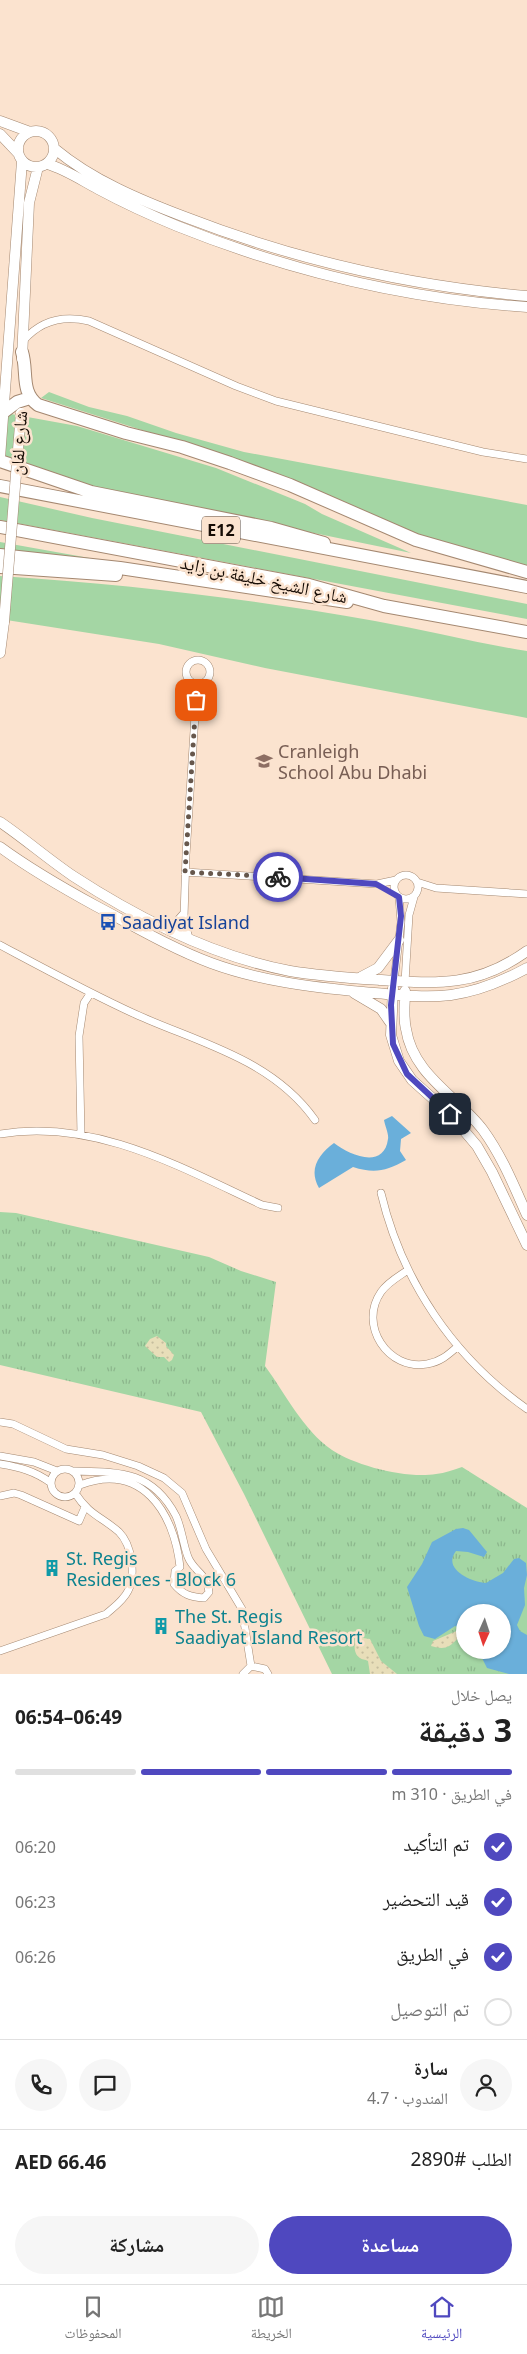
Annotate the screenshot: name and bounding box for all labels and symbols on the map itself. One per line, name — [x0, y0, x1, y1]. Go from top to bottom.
street label: شارع لفان — [4, 410, 32, 476]
road number: E12 — [202, 516, 240, 544]
street label: شارع الشيخ خليفة بن زايد — [178, 550, 350, 609]
pin — [175, 679, 217, 721]
place label: Cranleigh School Abu Dhabi — [278, 739, 427, 784]
school or university icon: Cranleigh School Abu Dhabi — [254, 751, 274, 771]
courier — [253, 852, 303, 902]
place label: Saadiyat Island — [122, 910, 250, 934]
bus stop icon: Saadiyat Island — [98, 912, 118, 932]
pin — [429, 1093, 471, 1135]
place label: St. Regis Residences - Block 6 — [66, 1546, 236, 1591]
building icon: St. Regis Residences - Block 6 — [42, 1558, 62, 1578]
place label: The St. Regis Saadiyat Island Resort — [175, 1604, 363, 1649]
north arrow — [456, 1604, 511, 1659]
building icon: The St. Regis Saadiyat Island Resort — [151, 1616, 171, 1636]

